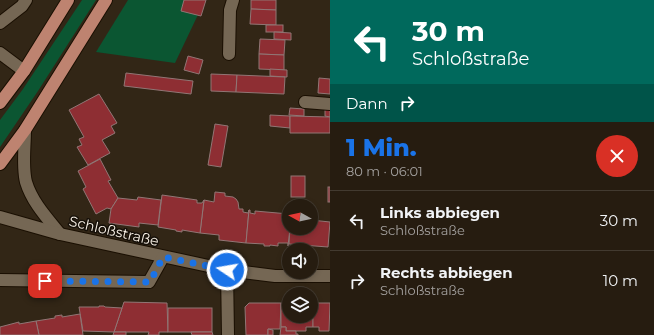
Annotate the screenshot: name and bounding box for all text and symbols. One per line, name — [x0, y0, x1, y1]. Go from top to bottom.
text: 30 m — [412, 14, 485, 48]
icon: left — [346, 16, 398, 68]
text: Schloßstraße — [412, 48, 529, 70]
icon: right — [396, 92, 418, 114]
text: Dann — [346, 94, 388, 113]
text: 1 Min. — [346, 133, 417, 162]
button: close — [596, 135, 638, 177]
text: 80 m · 06:01 — [346, 163, 423, 179]
north arrow — [282, 199, 318, 235]
map controls — [282, 199, 318, 323]
text: Links abbiegen — [380, 203, 500, 222]
icon: left — [346, 210, 368, 232]
text: 30 m — [600, 211, 638, 230]
street label: Schloßstraße — [67, 212, 161, 250]
text: Schloßstraße — [380, 222, 465, 238]
button: sound — [282, 243, 318, 279]
position arrow — [206, 249, 248, 291]
text: Rechts abbiegen — [380, 263, 513, 282]
pin — [28, 264, 62, 298]
icon: arrive — [34, 270, 56, 292]
icon: right — [346, 270, 368, 292]
text: 10 m — [603, 271, 638, 290]
text: Schloßstraße — [380, 282, 465, 298]
button: layers — [282, 287, 318, 323]

